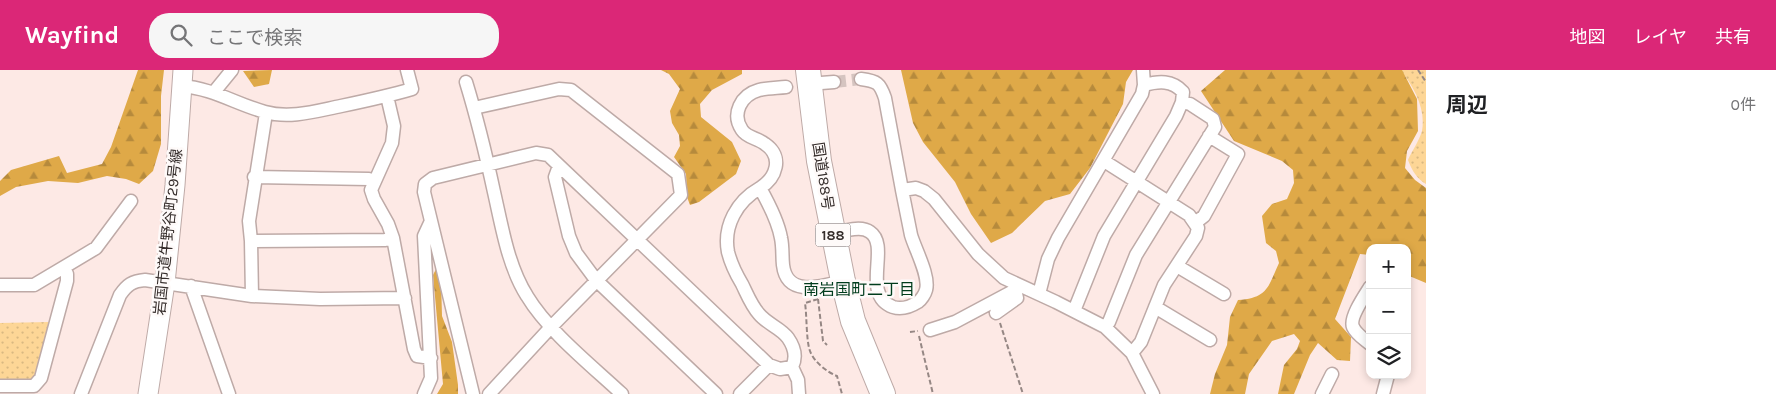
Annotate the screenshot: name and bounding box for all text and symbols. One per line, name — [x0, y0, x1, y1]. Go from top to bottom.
search box — [149, 13, 499, 58]
text: Wayfind — [25, 21, 119, 49]
icon: search — [167, 21, 195, 49]
text: 地図 — [1570, 26, 1606, 48]
text: レイヤ — [1634, 26, 1687, 48]
text: 共有 — [1715, 26, 1751, 48]
text: ここで検索 — [207, 27, 302, 49]
text: 周辺 — [1446, 93, 1488, 117]
text: 0件 — [1731, 95, 1756, 114]
street label: 国道188号 — [809, 141, 837, 211]
street label: 岩国市道牛野谷町29号線 — [150, 148, 186, 316]
road number: 188 — [816, 224, 850, 246]
map controls — [1366, 244, 1411, 379]
button: + — [1366, 244, 1411, 289]
district label: 南岩国町二丁目 — [803, 280, 915, 299]
button: − — [1366, 289, 1411, 334]
button: layers — [1366, 334, 1411, 379]

